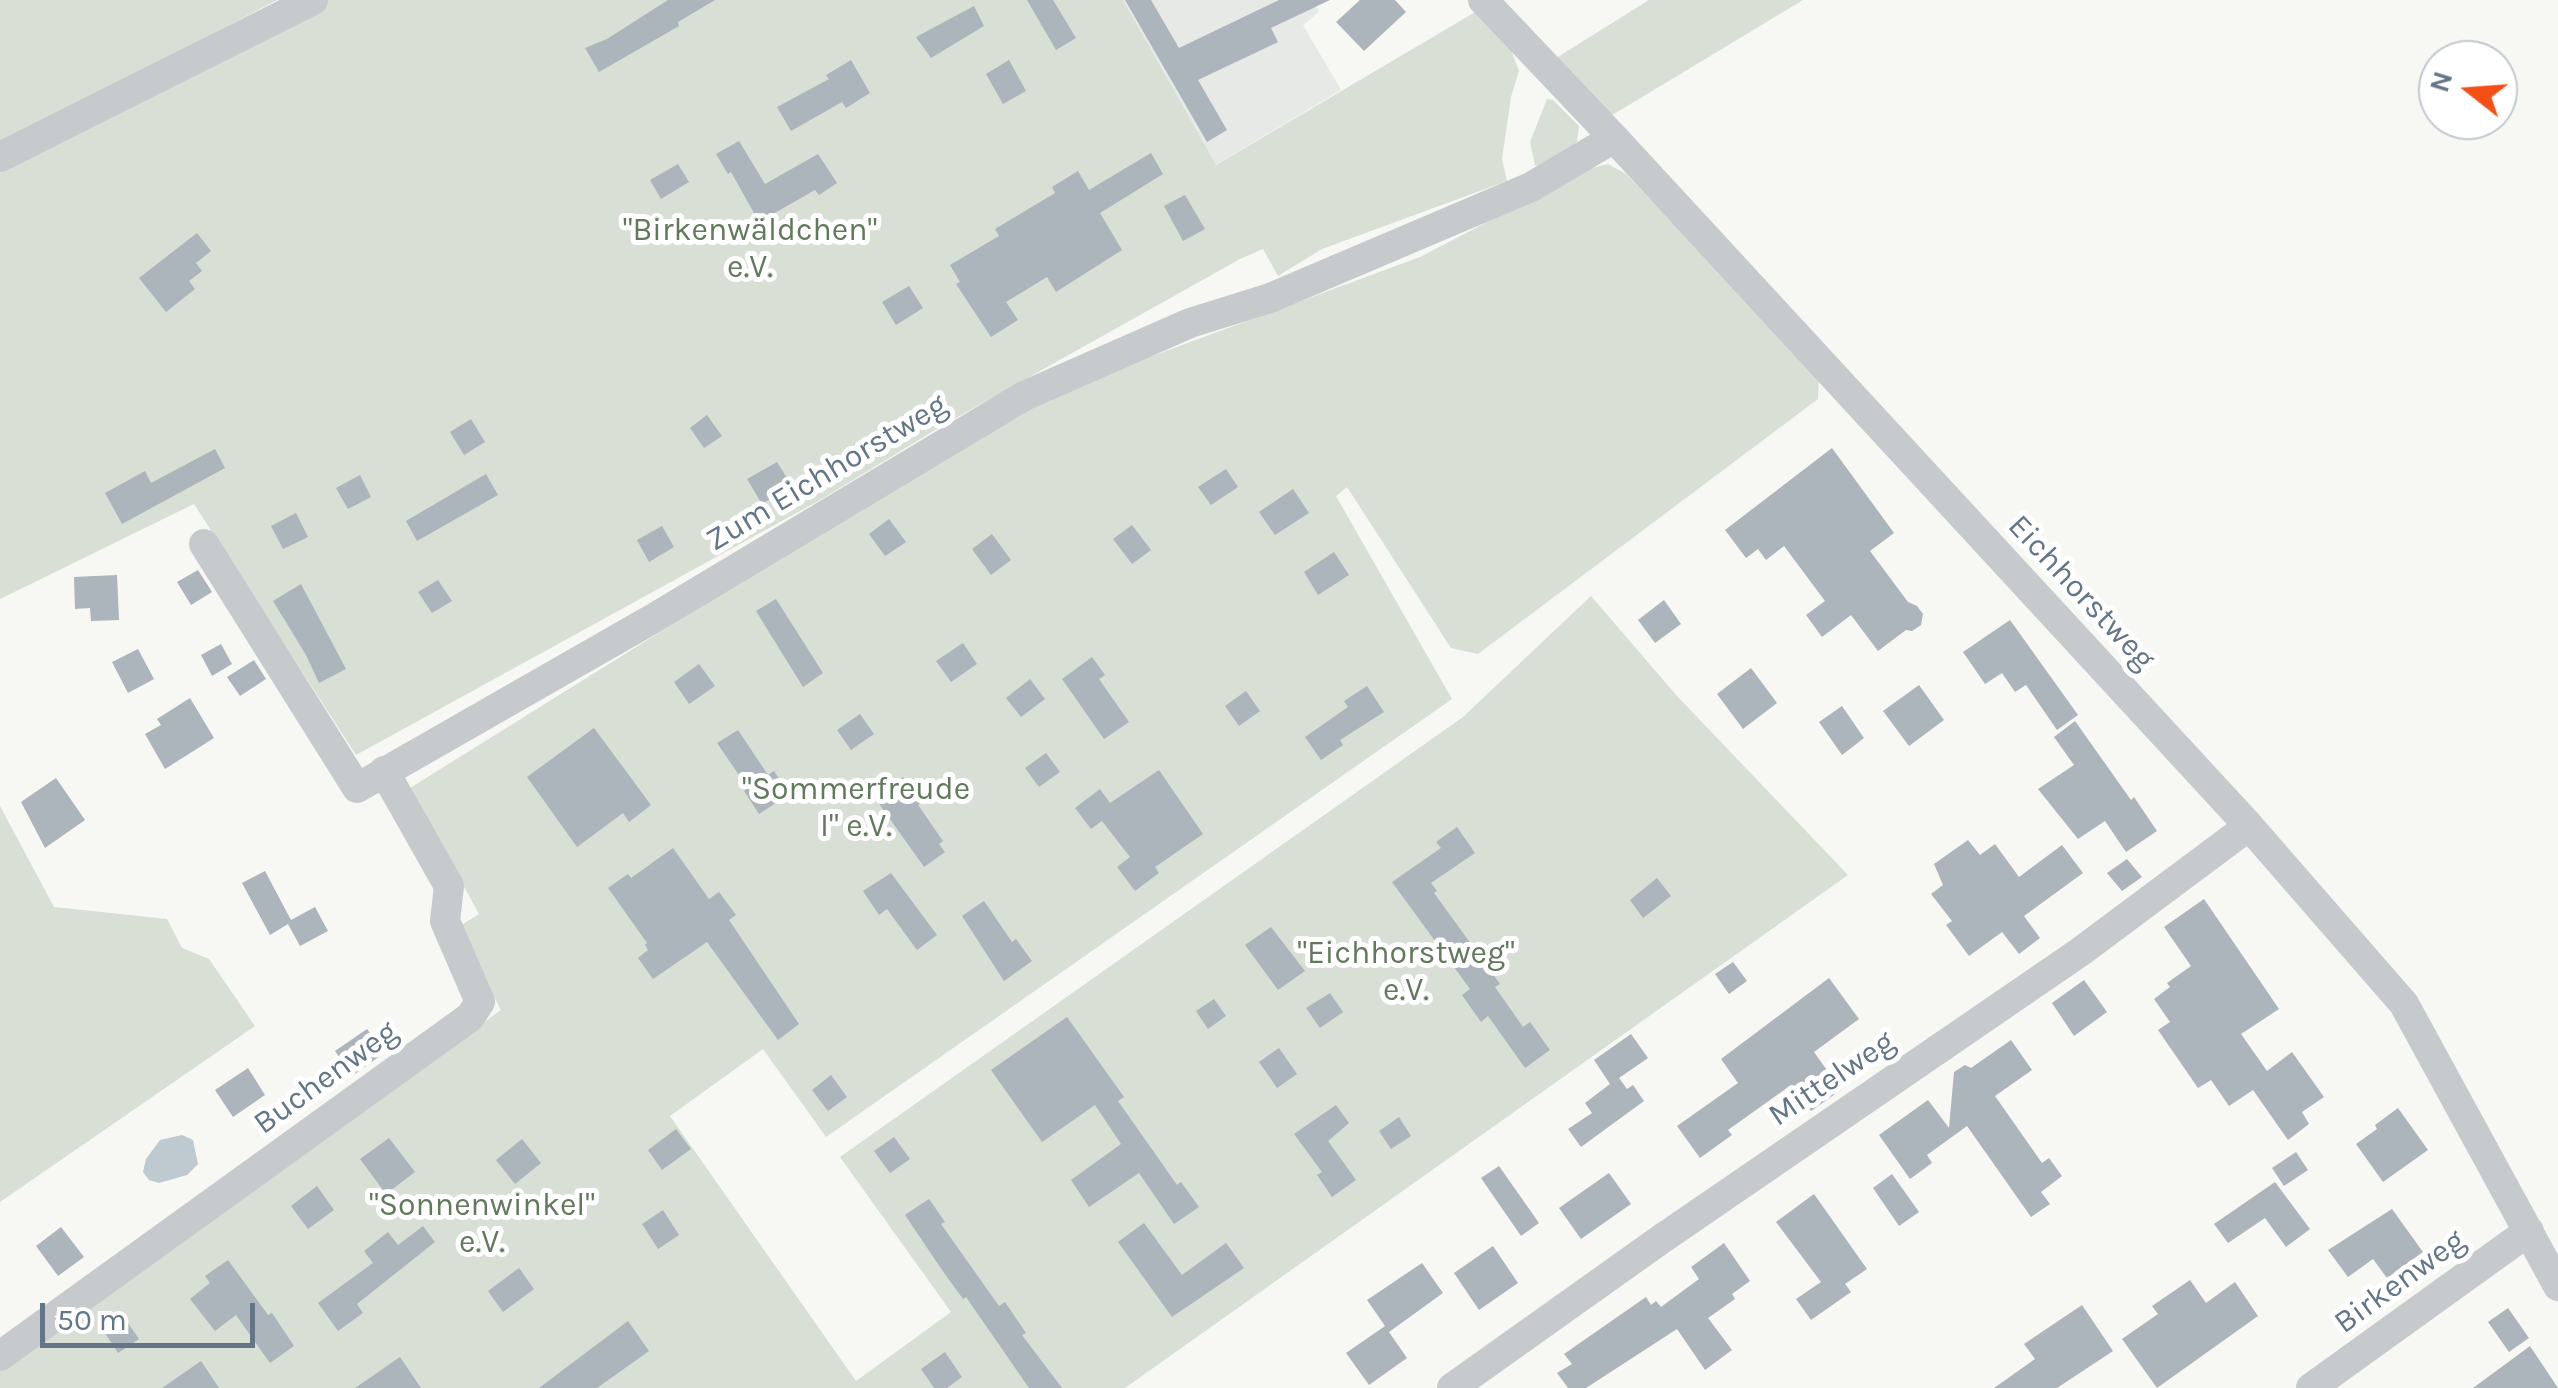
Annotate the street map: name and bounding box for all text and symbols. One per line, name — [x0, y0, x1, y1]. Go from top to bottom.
north arrow — [2418, 40, 2518, 140]
text: N — [2422, 67, 2459, 96]
park label: "Birkenwäldchen" e.V. — [623, 212, 877, 287]
street label: Zum Eichhorstweg — [700, 386, 954, 560]
street label: Eichhorstweg — [1999, 507, 2163, 679]
park label: "Sommerfreude I" e.V. — [742, 771, 970, 846]
park label: "Eichhorstweg" e.V. — [1297, 935, 1515, 1010]
street label: Buchenweg — [247, 1013, 405, 1143]
street label: Mittelweg — [1762, 1023, 1902, 1135]
park label: "Sonnenwinkel" e.V. — [369, 1187, 595, 1262]
street label: Birkenweg — [2327, 1222, 2473, 1342]
scale bar — [45, 1283, 260, 1345]
text: 50 m — [57, 1302, 127, 1338]

